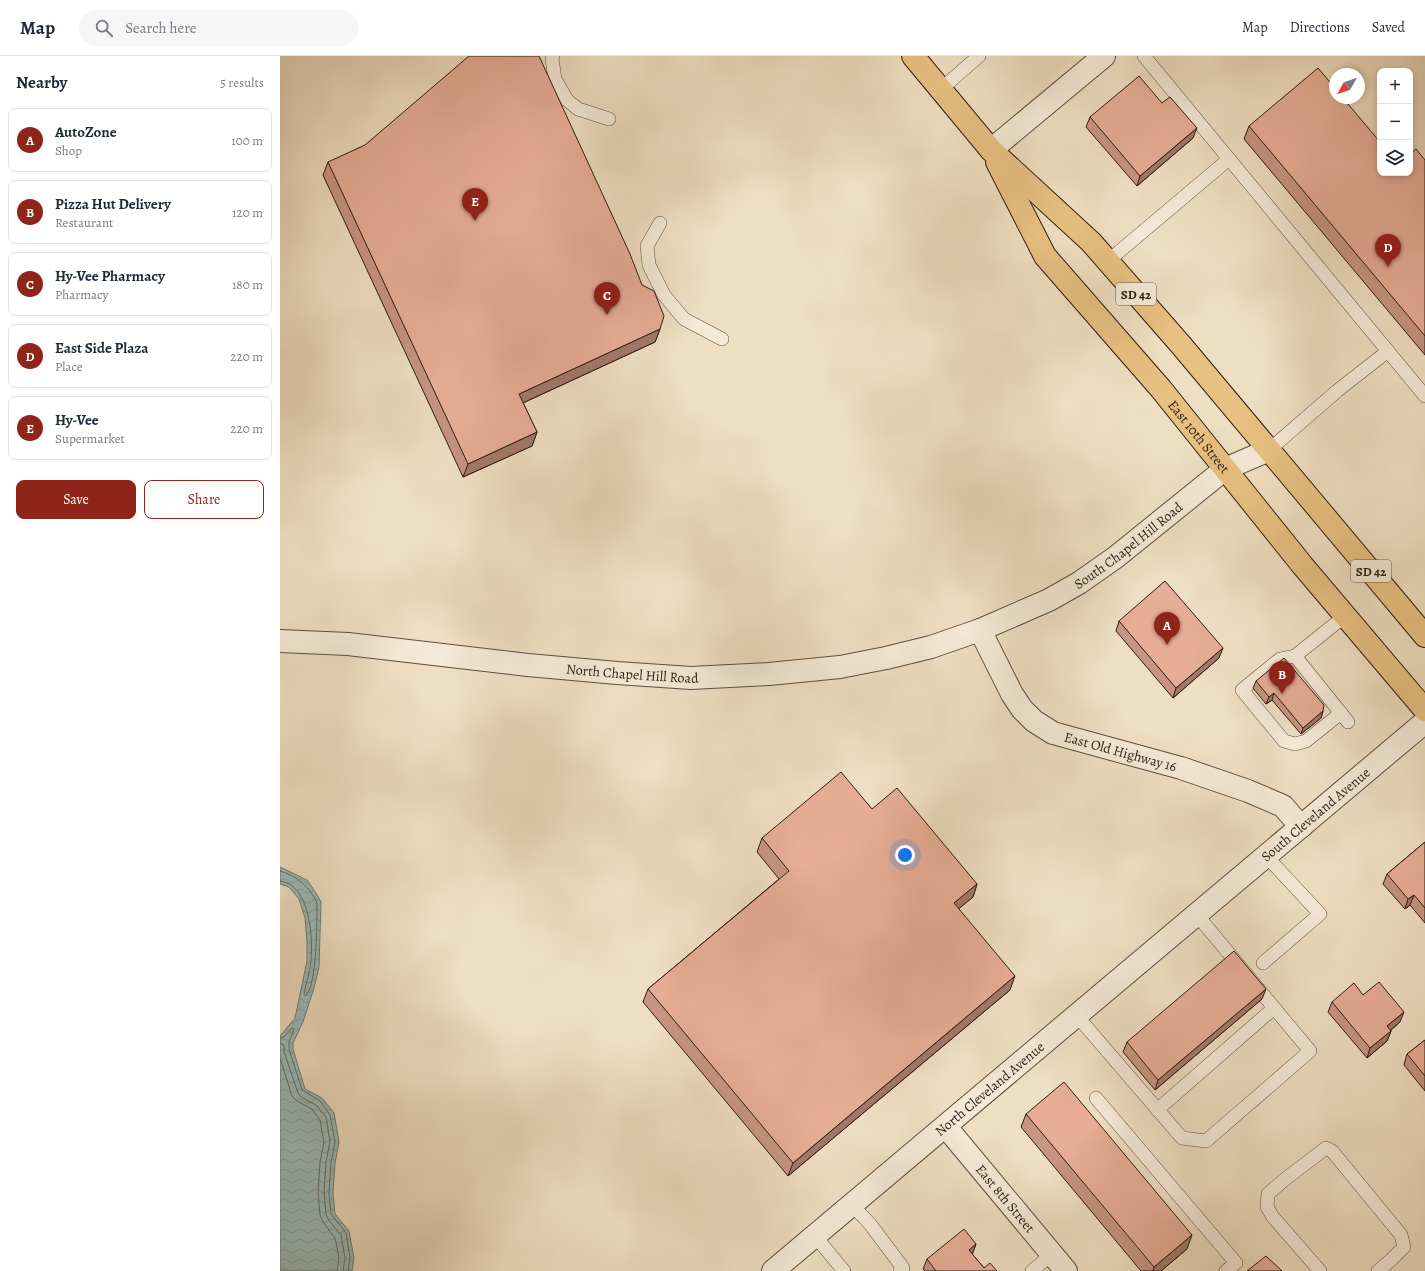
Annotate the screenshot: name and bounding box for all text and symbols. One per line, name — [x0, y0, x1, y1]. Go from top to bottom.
search box — [79, 10, 359, 46]
text: Map — [20, 15, 55, 41]
icon: search — [93, 17, 115, 39]
text: Search here — [125, 18, 197, 38]
text: Map — [1242, 18, 1268, 37]
text: Directions — [1290, 18, 1350, 37]
text: Saved — [1372, 18, 1405, 37]
north arrow — [1329, 68, 1365, 104]
map controls — [1377, 68, 1413, 176]
button: + — [1377, 68, 1413, 104]
text: Nearby — [16, 71, 67, 94]
text: 5 results — [220, 74, 264, 91]
button: − — [1377, 104, 1413, 140]
text: AutoZone — [55, 122, 117, 142]
text: A — [26, 132, 34, 149]
text: 100 m — [231, 132, 263, 149]
button: layers — [1377, 140, 1413, 176]
text: Shop — [55, 142, 82, 159]
pin: E — [462, 188, 488, 221]
text: Pizza Hut Delivery — [55, 194, 171, 214]
text: B — [26, 204, 34, 221]
text: 120 m — [232, 204, 263, 221]
text: Restaurant — [55, 214, 113, 231]
pin: D — [1375, 234, 1401, 267]
text: Hy-Vee Pharmacy — [55, 266, 165, 286]
text: C — [26, 276, 34, 293]
text: 180 m — [232, 276, 263, 293]
pin: C — [594, 282, 620, 315]
road number: SD 42 — [1116, 283, 1156, 305]
text: Pharmacy — [55, 286, 108, 303]
text: East Side Plaza — [55, 338, 149, 358]
text: D — [25, 348, 35, 365]
text: 220 m — [230, 348, 263, 365]
text: Place — [55, 358, 83, 375]
street label: East 10th Street — [1163, 396, 1234, 478]
text: Hy-Vee — [55, 410, 99, 430]
text: E — [26, 420, 34, 437]
text: 220 m — [230, 420, 263, 437]
text: Supermarket — [55, 430, 125, 447]
button: Save — [16, 480, 136, 519]
button: Share — [144, 480, 264, 519]
street label: South Chapel Hill Road — [1071, 498, 1187, 594]
road number: SD 42 — [1351, 560, 1391, 582]
pin: A — [1154, 612, 1180, 645]
street label: North Chapel Hill Road — [565, 659, 700, 688]
pin: B — [1269, 661, 1295, 694]
street label: East Old Highway 16 — [1062, 727, 1179, 776]
street label: South Cleveland Avenue — [1257, 763, 1374, 866]
your location — [895, 845, 915, 865]
street label: North Cleveland Avenue — [931, 1038, 1049, 1141]
street label: East 8th Street — [971, 1161, 1039, 1237]

